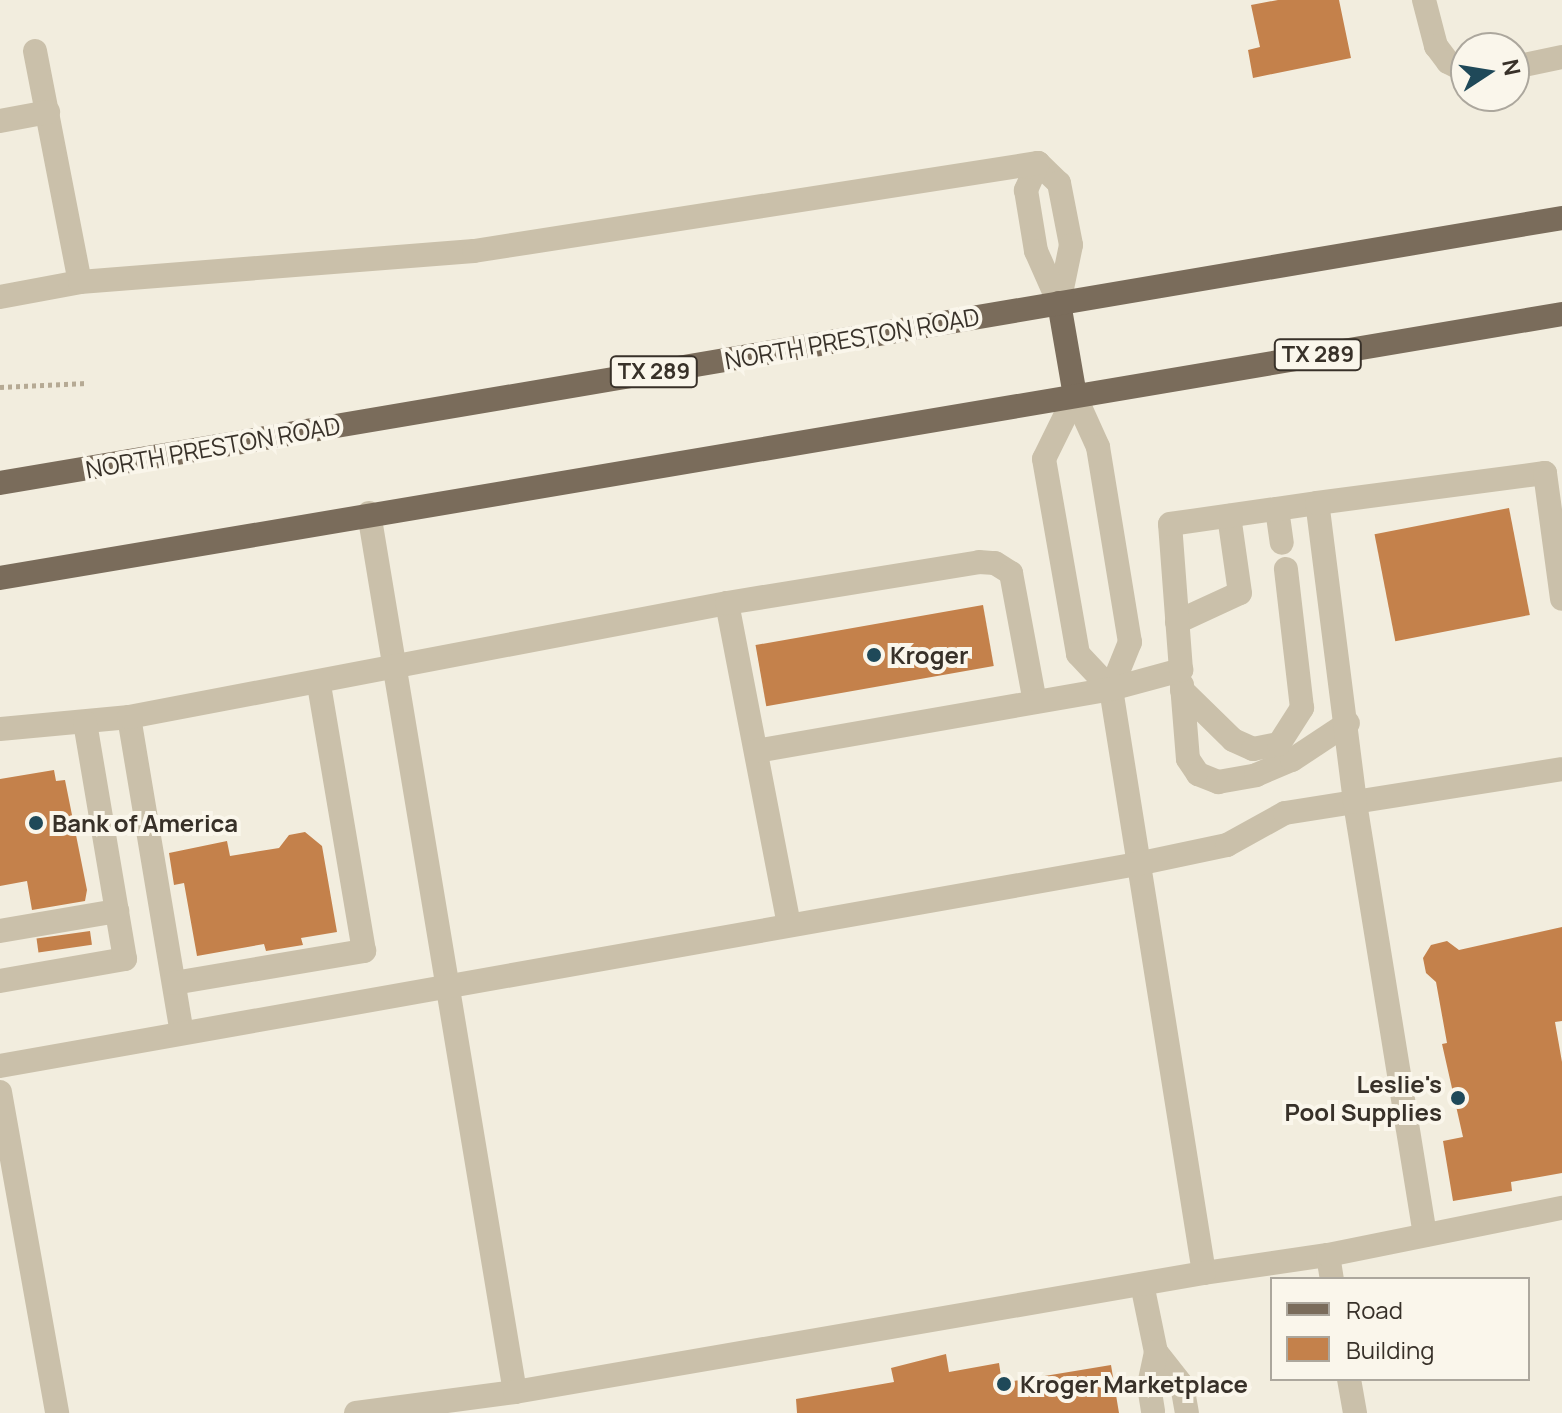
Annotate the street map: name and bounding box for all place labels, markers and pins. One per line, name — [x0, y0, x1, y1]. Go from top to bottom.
place label: Kroger — [890, 641, 969, 669]
marker: Kroger — [865, 646, 883, 664]
place label: Bank of America — [52, 809, 238, 837]
marker: Bank of America — [27, 814, 45, 832]
place label: Leslie's Pool Supplies — [1284, 1070, 1442, 1126]
marker: Leslie's Pool Supplies — [1449, 1089, 1467, 1107]
place label: Kroger Marketplace — [1020, 1370, 1248, 1398]
marker: Kroger Marketplace — [995, 1375, 1013, 1393]

